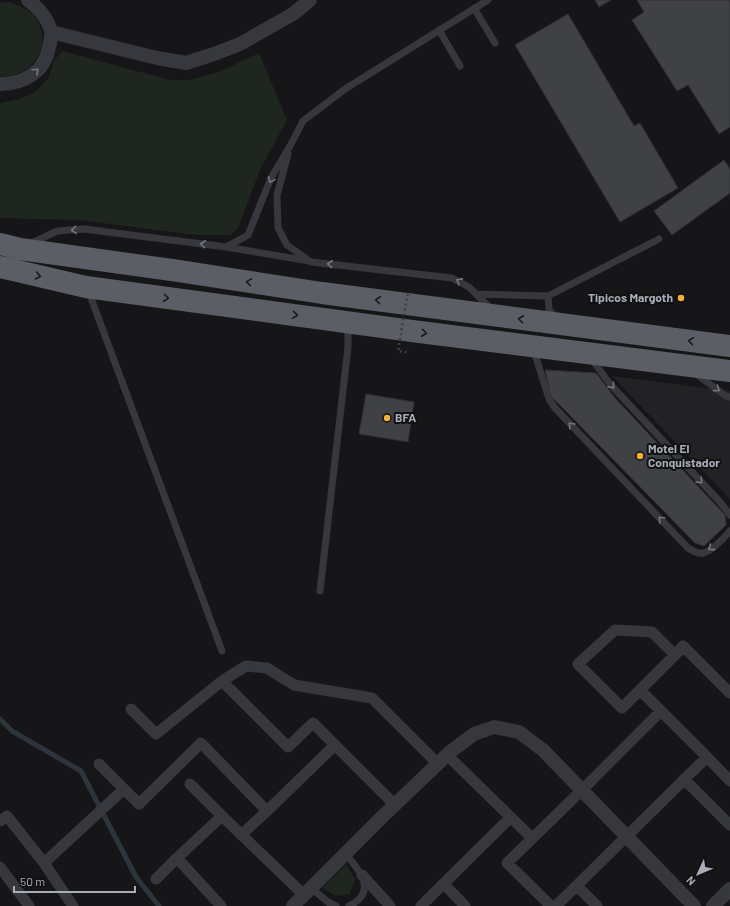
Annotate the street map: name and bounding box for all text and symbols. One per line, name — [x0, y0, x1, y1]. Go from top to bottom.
one-way arrow — [31, 69, 38, 76]
one-way arrow — [268, 176, 276, 183]
one-way arrow — [71, 225, 77, 234]
one-way arrow — [200, 240, 206, 249]
one-way arrow — [327, 260, 333, 269]
one-way arrow — [35, 271, 41, 279]
one-way arrow — [246, 278, 252, 287]
one-way arrow — [455, 279, 463, 286]
place label: Tipicos Margoth — [588, 290, 673, 304]
one-way arrow — [163, 293, 169, 302]
marker: Tipicos Margoth — [676, 293, 686, 303]
one-way arrow — [375, 296, 381, 305]
one-way arrow — [292, 310, 298, 319]
one-way arrow — [518, 314, 524, 323]
one-way arrow — [421, 328, 427, 337]
one-way arrow — [688, 337, 694, 346]
one-way arrow — [607, 381, 614, 388]
one-way arrow — [713, 384, 720, 391]
place label: BFA — [395, 410, 416, 424]
marker: BFA — [382, 413, 392, 423]
one-way arrow — [569, 422, 576, 430]
place label: Motel El Conquistador — [648, 441, 720, 469]
marker: Motel El Conquistador — [635, 451, 645, 461]
one-way arrow — [696, 476, 703, 484]
one-way arrow — [658, 516, 666, 524]
one-way arrow — [708, 543, 715, 551]
north arrow — [678, 854, 718, 894]
scale bar — [14, 868, 135, 894]
text: 50 m — [20, 874, 45, 888]
text: N — [683, 874, 698, 888]

